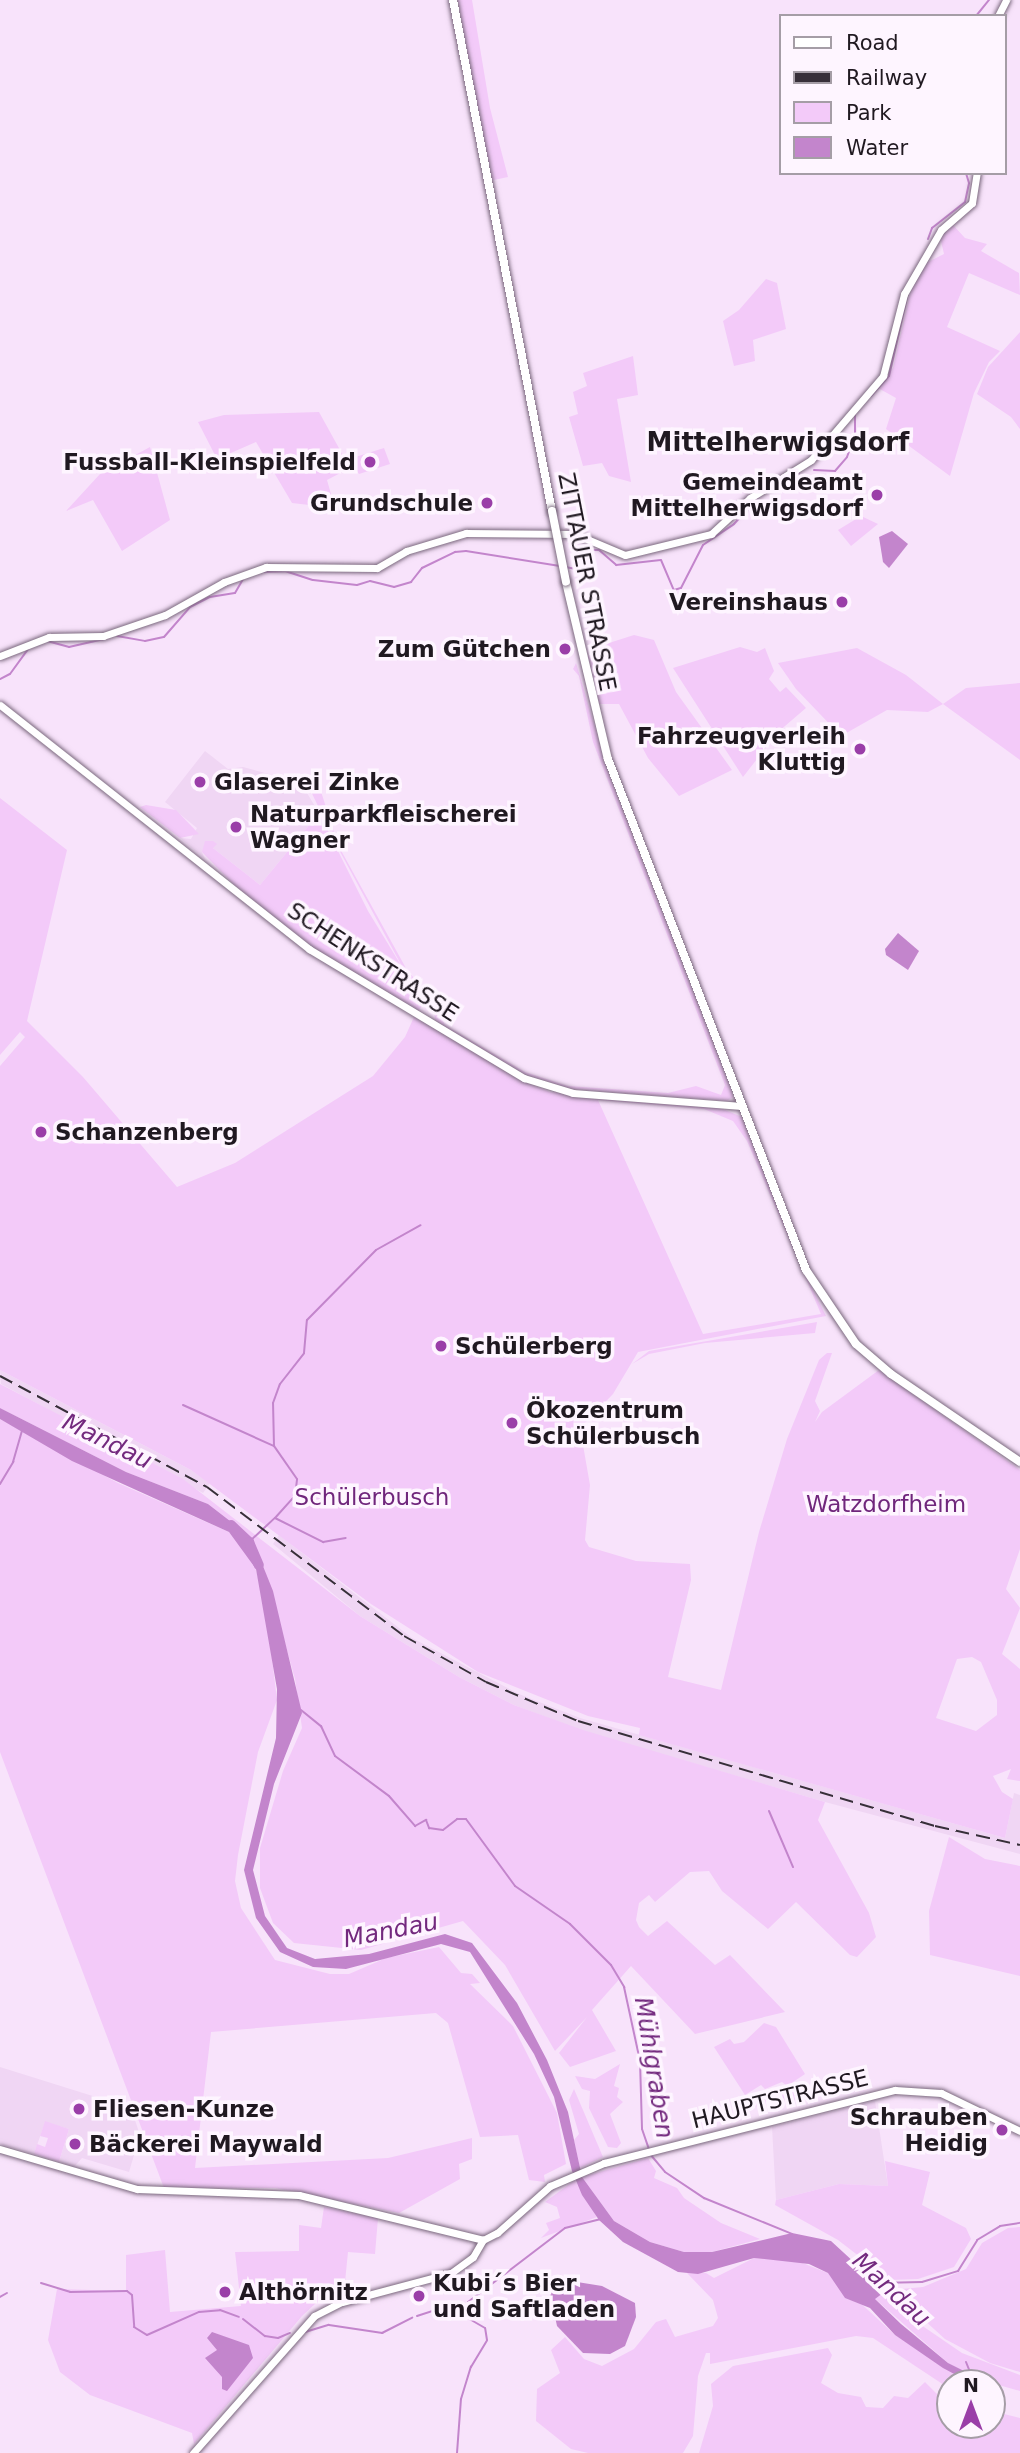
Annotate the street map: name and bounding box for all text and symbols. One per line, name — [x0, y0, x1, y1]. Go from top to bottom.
legend — [778, 14, 1006, 175]
text: Road — [846, 31, 899, 55]
text: Railway — [846, 66, 927, 90]
text: Park — [846, 101, 891, 125]
text: Water — [846, 136, 908, 160]
district label: Mittelherwigsdorf — [647, 427, 909, 459]
place label: Fussball-Kleinspielfeld — [63, 448, 356, 476]
marker: Fussball-Kleinspielfeld — [362, 454, 378, 470]
place label: Gemeindeamt Mittelherwigsdorf — [631, 468, 863, 522]
street label: ZITTAUER STRASSE — [552, 470, 622, 694]
marker: Gemeindeamt Mittelherwigsdorf — [869, 487, 885, 503]
place label: Grundschule — [310, 489, 473, 517]
marker: Grundschule — [479, 495, 495, 511]
place label: Vereinshaus — [669, 588, 828, 616]
marker: Vereinshaus — [834, 594, 850, 610]
place label: Zum Gütchen — [378, 635, 551, 663]
marker: Zum Gütchen — [557, 641, 573, 657]
place label: Fahrzeugverleih Kluttig — [637, 722, 846, 776]
marker: Fahrzeugverleih Kluttig — [852, 741, 868, 757]
place label: Glaserei Zinke — [214, 768, 400, 796]
marker: Glaserei Zinke — [192, 774, 208, 790]
place label: Naturparkfleischerei Wagner — [250, 800, 517, 854]
marker: Naturparkfleischerei Wagner — [228, 819, 244, 835]
street label: SCHENKSTRASSE — [282, 897, 464, 1027]
place label: Schanzenberg — [55, 1118, 239, 1146]
marker: Schanzenberg — [33, 1124, 49, 1140]
place label: Schülerberg — [455, 1332, 613, 1360]
marker: Schülerberg — [433, 1338, 449, 1354]
place label: Ökozentrum Schülerbusch — [526, 1396, 700, 1450]
water label: Mandau — [58, 1408, 156, 1476]
marker: Ökozentrum Schülerbusch — [504, 1415, 520, 1431]
park label: Schülerbusch — [295, 1483, 449, 1511]
park label: Watzdorfheim — [806, 1490, 966, 1518]
water label: Mandau — [341, 1908, 441, 1954]
water label: Mühlgraben — [628, 1995, 678, 2141]
street label: HAUPTSTRASSE — [689, 2064, 871, 2134]
place label: Fliesen-Kunze — [93, 2095, 274, 2123]
marker: Fliesen-Kunze — [71, 2101, 87, 2117]
place label: Schrauben Heidig — [850, 2103, 988, 2157]
marker: Schrauben Heidig — [994, 2122, 1010, 2138]
place label: Bäckerei Maywald — [89, 2130, 323, 2158]
marker: Bäckerei Maywald — [67, 2136, 83, 2152]
water label: Mandau — [846, 2247, 936, 2333]
place label: Kubi´s Bier und Saftladen — [433, 2269, 615, 2323]
place label: Althörnitz — [239, 2278, 368, 2306]
marker: Althörnitz — [217, 2284, 233, 2300]
marker: Kubi´s Bier und Saftladen — [411, 2288, 427, 2304]
north arrow — [936, 2369, 1006, 2439]
text: N — [963, 2374, 979, 2396]

